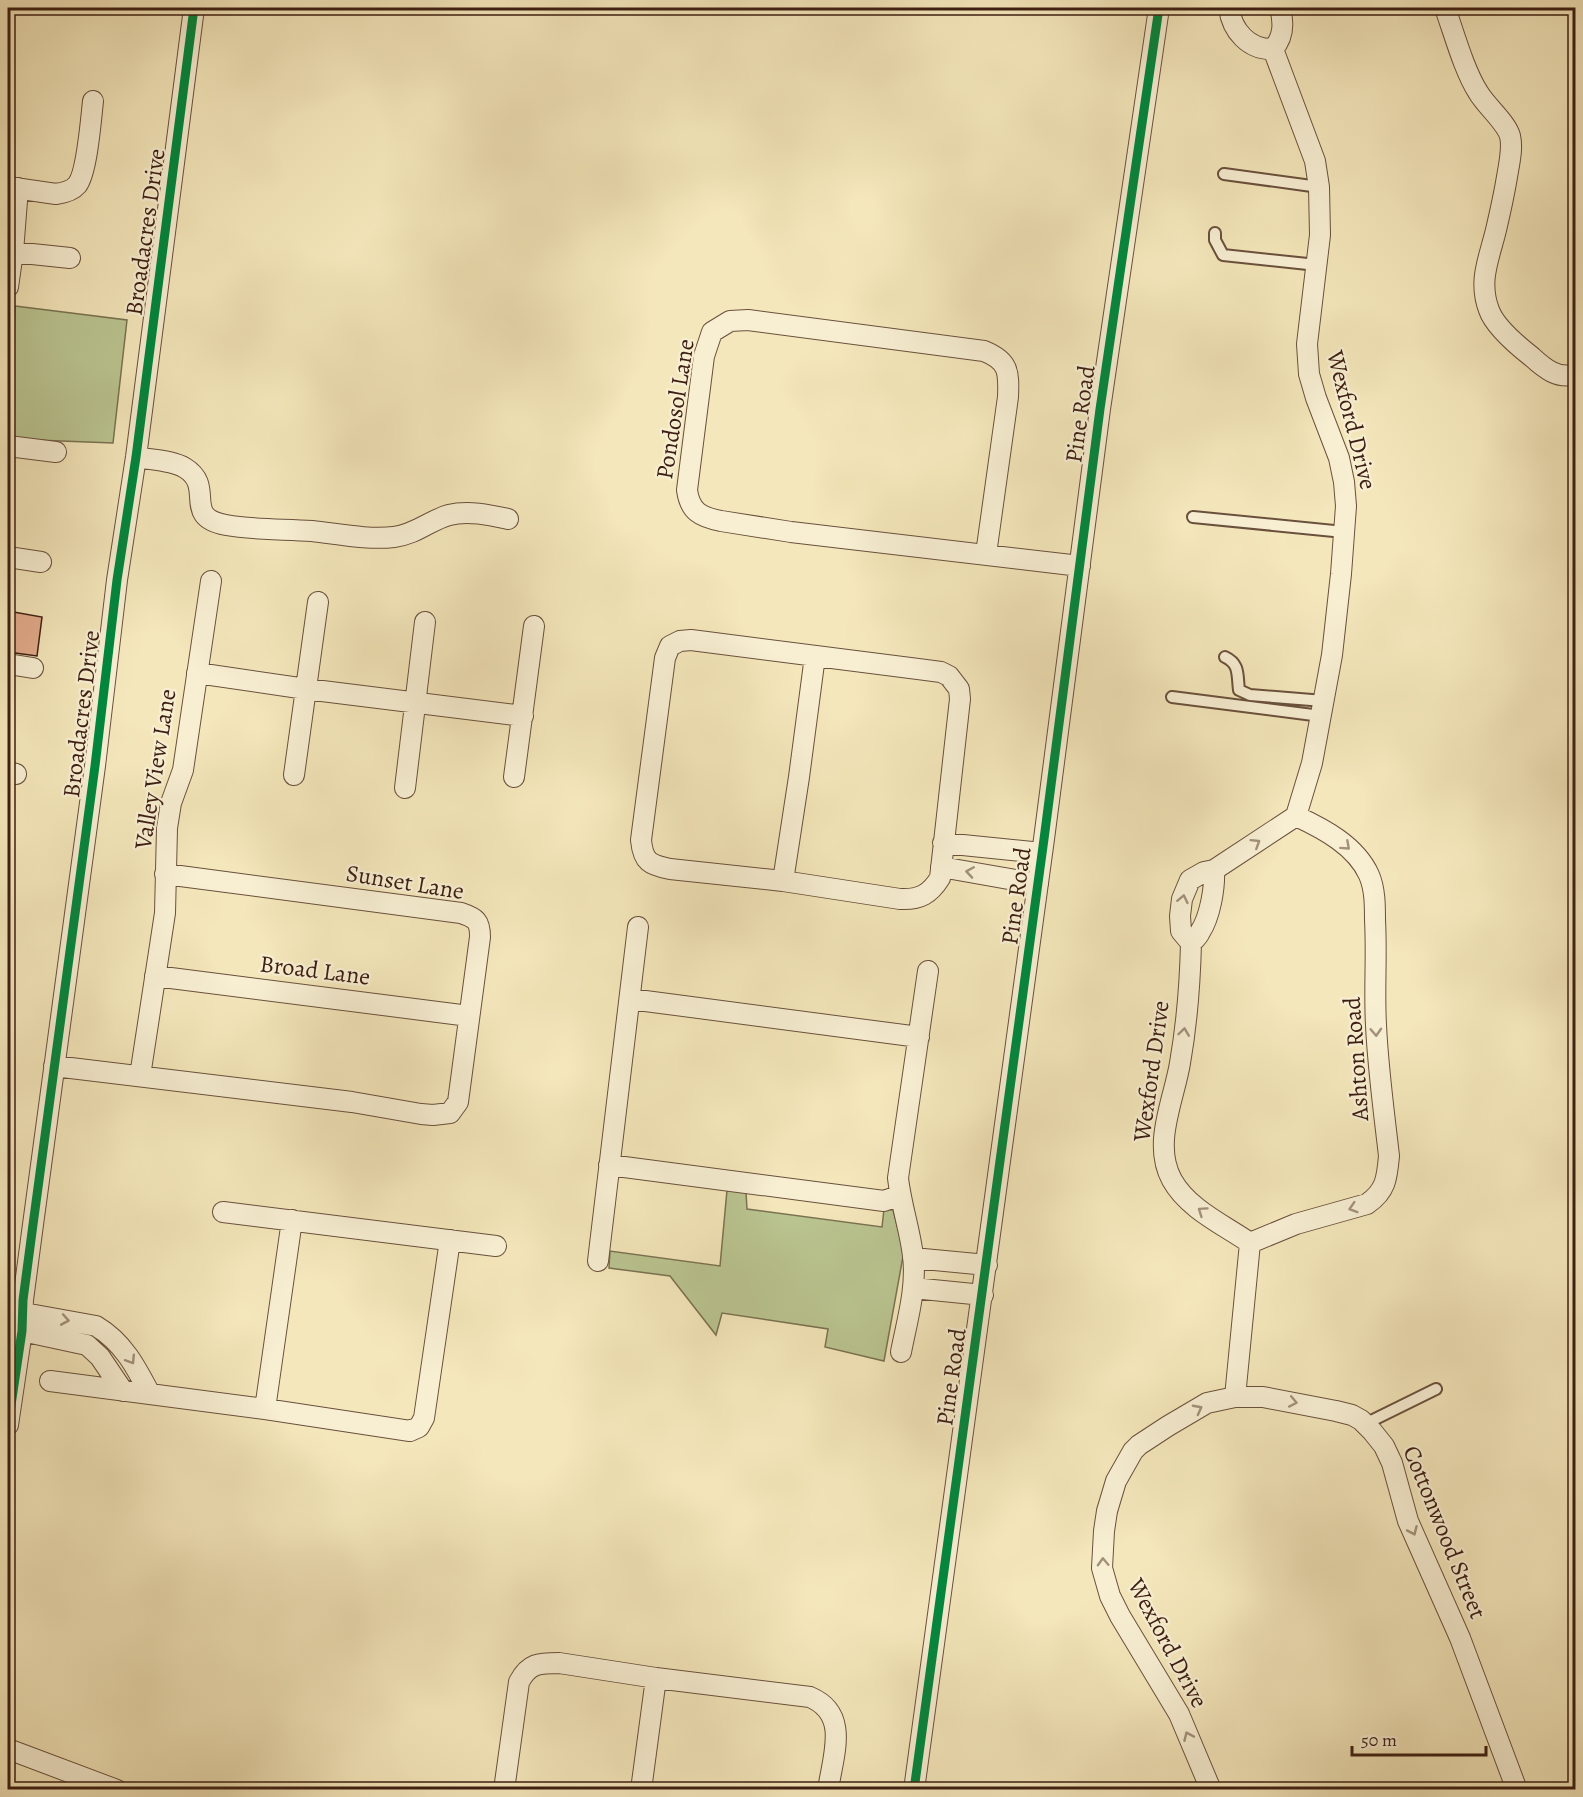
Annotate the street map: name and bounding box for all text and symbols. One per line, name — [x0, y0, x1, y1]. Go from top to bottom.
street label: Broadacres Drive — [117, 146, 173, 318]
street label: Pondosol Lane — [648, 337, 702, 481]
street label: Wexford Drive — [1319, 346, 1385, 493]
street label: Pine Road — [1057, 363, 1103, 465]
street label: Broadacres Drive — [55, 628, 107, 800]
street label: Valley View Lane — [126, 687, 183, 852]
one-way arrow — [1339, 839, 1350, 850]
one-way arrow — [1249, 840, 1260, 851]
street label: Pine Road — [993, 845, 1039, 947]
street label: Sunset Lane — [344, 857, 466, 907]
one-way arrow — [966, 866, 975, 878]
one-way arrow — [1176, 895, 1189, 905]
street label: Broad Lane — [258, 947, 372, 993]
street label: Ashton Road — [1336, 996, 1376, 1123]
street label: Wexford Drive — [1125, 998, 1177, 1145]
one-way arrow — [1178, 1027, 1190, 1036]
one-way arrow — [1370, 1028, 1383, 1037]
one-way arrow — [1348, 1201, 1359, 1213]
one-way arrow — [1197, 1207, 1208, 1218]
one-way arrow — [61, 1314, 70, 1326]
street label: Pine Road — [928, 1326, 974, 1428]
one-way arrow — [124, 1354, 136, 1364]
one-way arrow — [1288, 1395, 1298, 1408]
one-way arrow — [1191, 1405, 1202, 1416]
street label: Cottonwood Street — [1396, 1441, 1494, 1623]
one-way arrow — [1405, 1524, 1417, 1535]
one-way arrow — [1096, 1558, 1109, 1567]
street label: Wexford Drive — [1120, 1572, 1215, 1713]
scale bar — [1352, 1719, 1486, 1757]
text: 50 m — [1361, 1728, 1397, 1752]
one-way arrow — [1183, 1731, 1195, 1742]

